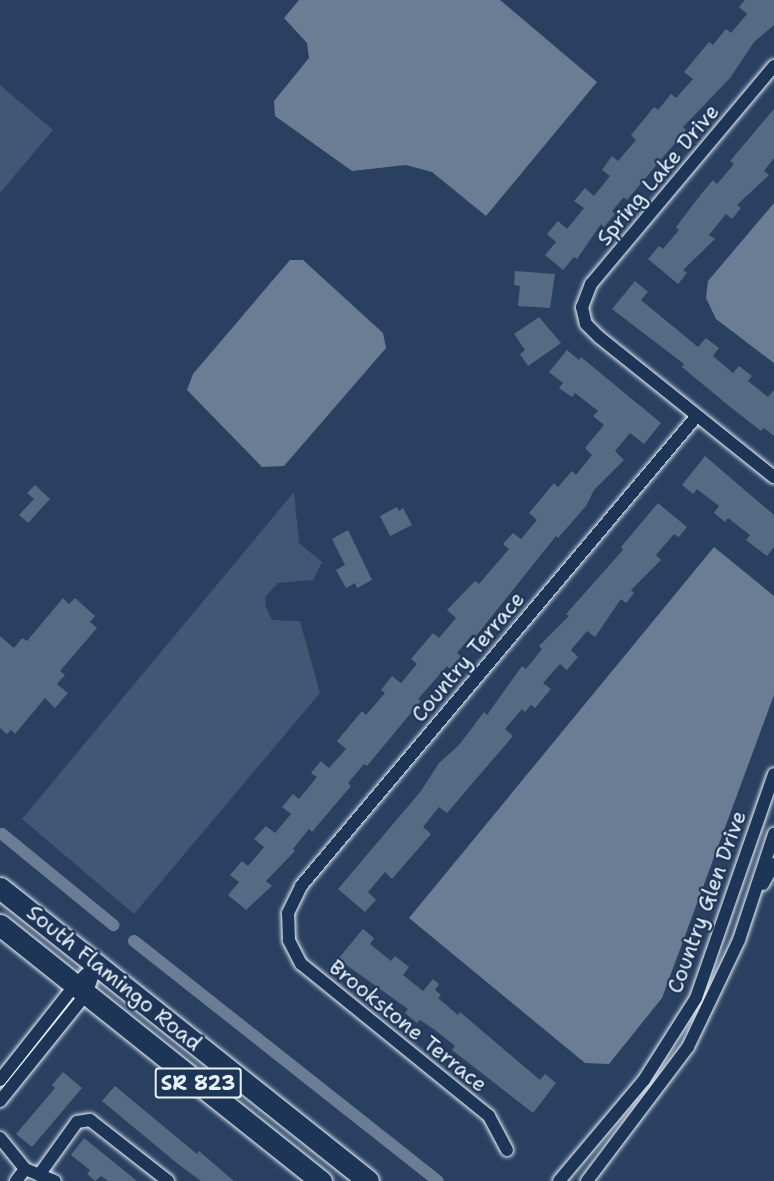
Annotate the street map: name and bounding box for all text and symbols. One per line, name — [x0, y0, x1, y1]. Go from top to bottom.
street label: Spring Lake Drive — [592, 99, 724, 251]
street label: Country Terrace — [406, 587, 530, 727]
street label: Country Glen Drive — [662, 807, 752, 997]
street label: South Flamingo Road — [22, 900, 206, 1056]
street label: Brookstone Terrace — [324, 955, 492, 1097]
road number: SR 823 — [154, 1066, 242, 1100]

